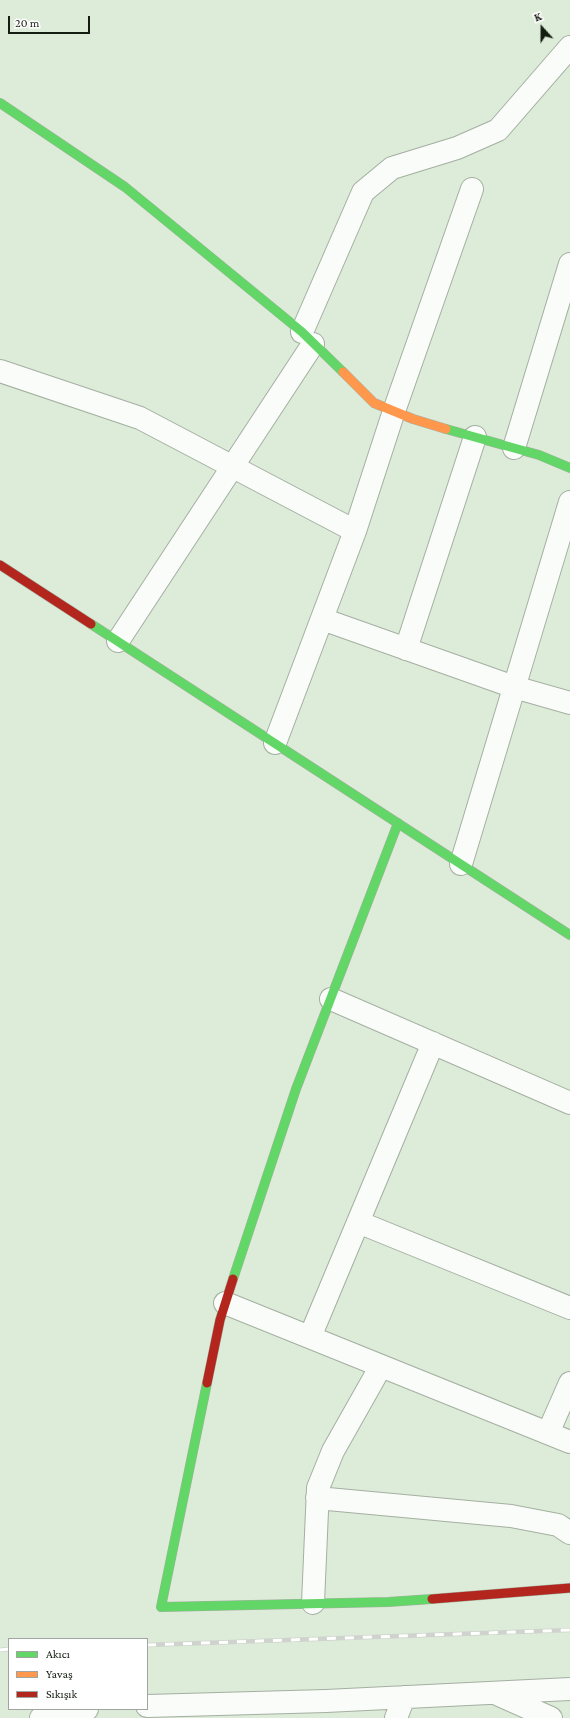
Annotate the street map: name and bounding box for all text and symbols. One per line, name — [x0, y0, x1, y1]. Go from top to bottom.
scale bar — [10, 8, 92, 34]
north arrow — [522, 8, 562, 48]
text: K — [532, 10, 543, 24]
text: 20 m — [15, 16, 39, 30]
legend — [8, 1638, 148, 1710]
text: Akıcı — [46, 1647, 70, 1661]
text: Yavaş — [46, 1667, 73, 1681]
text: Sıkışık — [46, 1687, 77, 1701]

